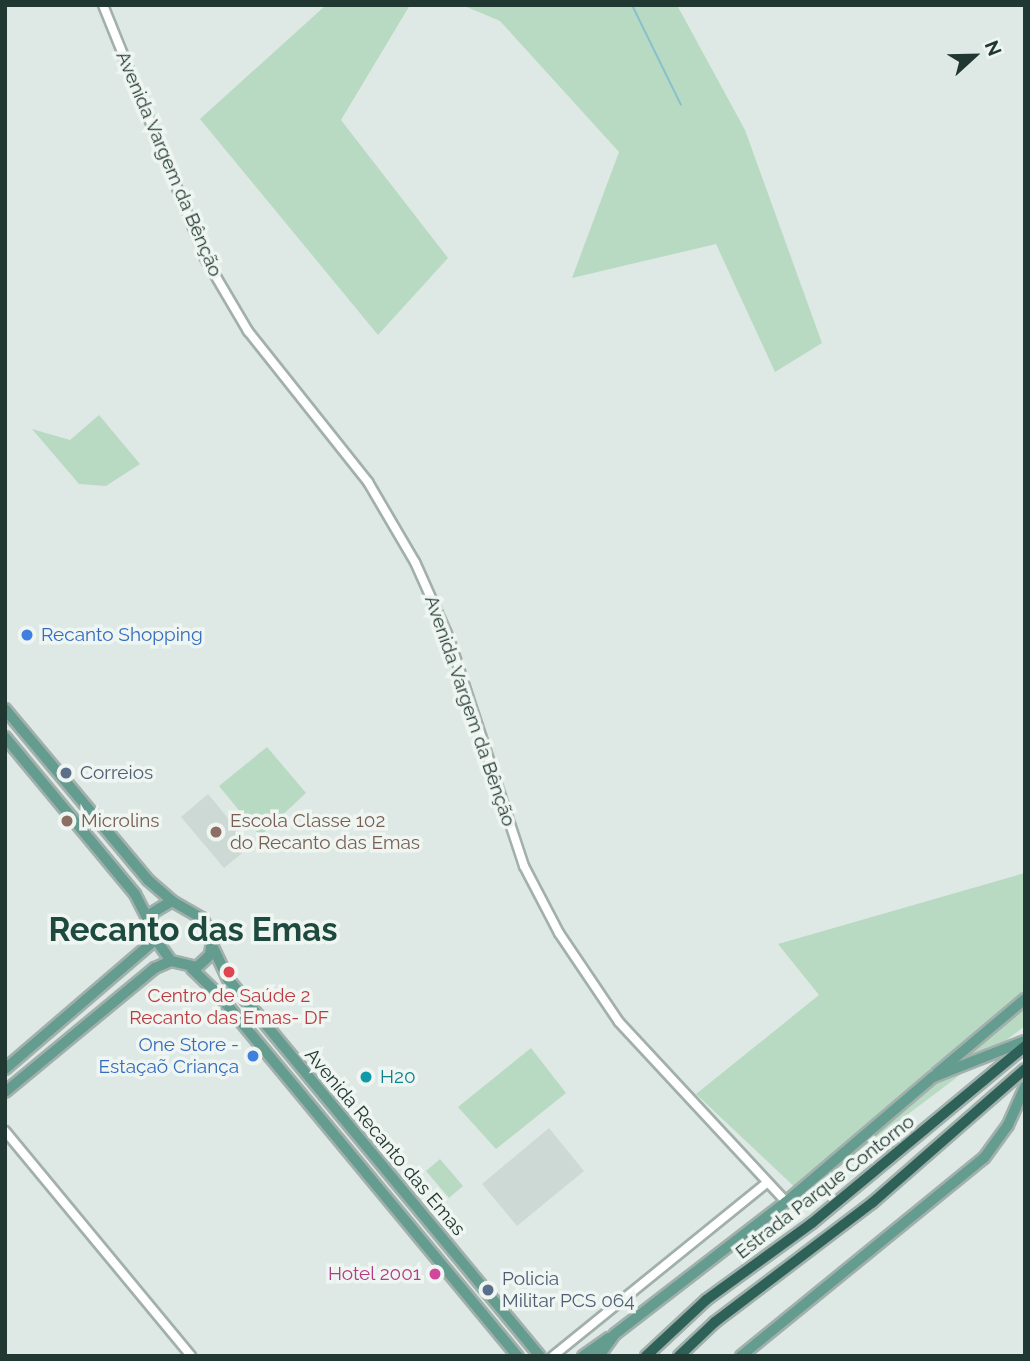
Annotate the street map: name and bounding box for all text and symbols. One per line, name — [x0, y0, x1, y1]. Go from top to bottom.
north arrow — [939, 21, 1009, 91]
text: N — [981, 37, 1006, 59]
street label: Avenida Vargem da Bênção — [111, 48, 227, 280]
street label: Avenida Vargem da Bênção — [420, 592, 520, 830]
place label: Recanto Shopping — [41, 624, 203, 646]
marker: Recanto Shopping — [19, 627, 35, 643]
place label: Correios — [80, 762, 153, 784]
marker: Correios — [58, 765, 74, 781]
place label: Microlins — [81, 810, 159, 832]
place label: Escola Classe 102 do Recanto das Emas — [230, 810, 420, 854]
marker: Microlins — [59, 813, 75, 829]
marker: Escola Classe 102 do Recanto das Emas — [208, 824, 224, 840]
district label: Recanto das Emas — [48, 910, 338, 950]
marker: Centro de Saúde 2 Recanto das Emas- DF — [219, 962, 239, 982]
place label: Centro de Saúde 2 Recanto das Emas- DF — [129, 985, 329, 1029]
place label: One Store - Estaçaõ Criança — [99, 1034, 239, 1078]
street label: Avenida Recanto das Emas — [300, 1044, 470, 1240]
marker: One Store - Estaçaõ Criança — [245, 1048, 261, 1064]
place label: H20 — [380, 1066, 416, 1088]
marker: H20 — [358, 1069, 374, 1085]
street label: Estrada Parque Contorno — [731, 1110, 919, 1264]
place label: Hotel 2001 — [327, 1263, 421, 1285]
marker: Hotel 2001 — [427, 1266, 443, 1282]
place label: Policia Militar PCS 064 — [502, 1268, 635, 1312]
marker: Policia Militar PCS 064 — [480, 1282, 496, 1298]

